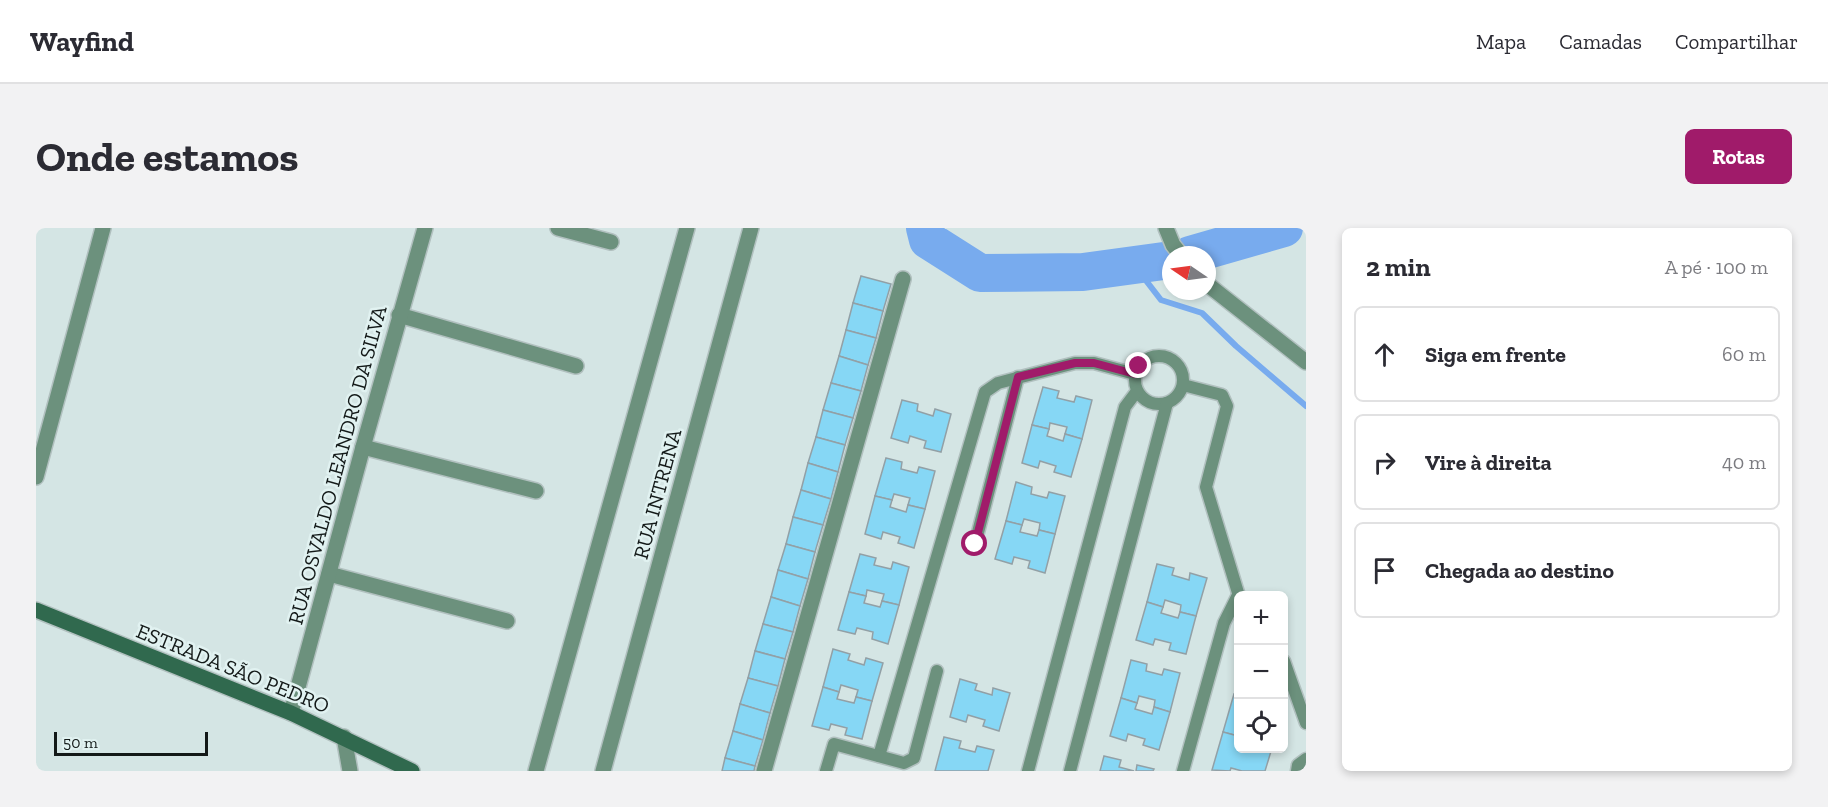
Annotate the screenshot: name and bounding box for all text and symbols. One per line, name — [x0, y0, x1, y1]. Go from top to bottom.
text: Wayfind — [30, 25, 134, 58]
text: Mapa — [1476, 29, 1526, 54]
text: Camadas — [1559, 29, 1642, 54]
text: Compartilhar — [1675, 29, 1798, 54]
button: Rotas — [1685, 129, 1792, 184]
text: Onde estamos — [36, 131, 298, 182]
north arrow — [1162, 246, 1216, 300]
text: 2 min — [1366, 251, 1431, 283]
text: A pé · 100 m — [1665, 255, 1768, 279]
street label: RUA OSVALDO LEANDRO DA SILVA — [282, 302, 392, 627]
icon: ahead — [1368, 338, 1401, 371]
text: Siga em frente — [1425, 341, 1566, 368]
text: 60 m — [1722, 342, 1766, 366]
route end — [1125, 352, 1151, 378]
street label: RUA INTRENA — [628, 426, 686, 562]
icon: right — [1368, 446, 1401, 479]
text: Vire à direita — [1425, 449, 1552, 476]
text: 40 m — [1722, 450, 1766, 474]
route start — [961, 530, 987, 556]
icon: arrive — [1368, 554, 1401, 587]
text: Chegada ao destino — [1425, 557, 1614, 584]
map controls — [1234, 591, 1288, 753]
button: + — [1234, 591, 1288, 645]
street label: ESTRADA SÃO PEDRO — [133, 618, 333, 718]
button: − — [1234, 645, 1288, 699]
button: locate — [1234, 699, 1288, 753]
scale bar — [54, 729, 208, 756]
text: 50 m — [63, 733, 98, 752]

